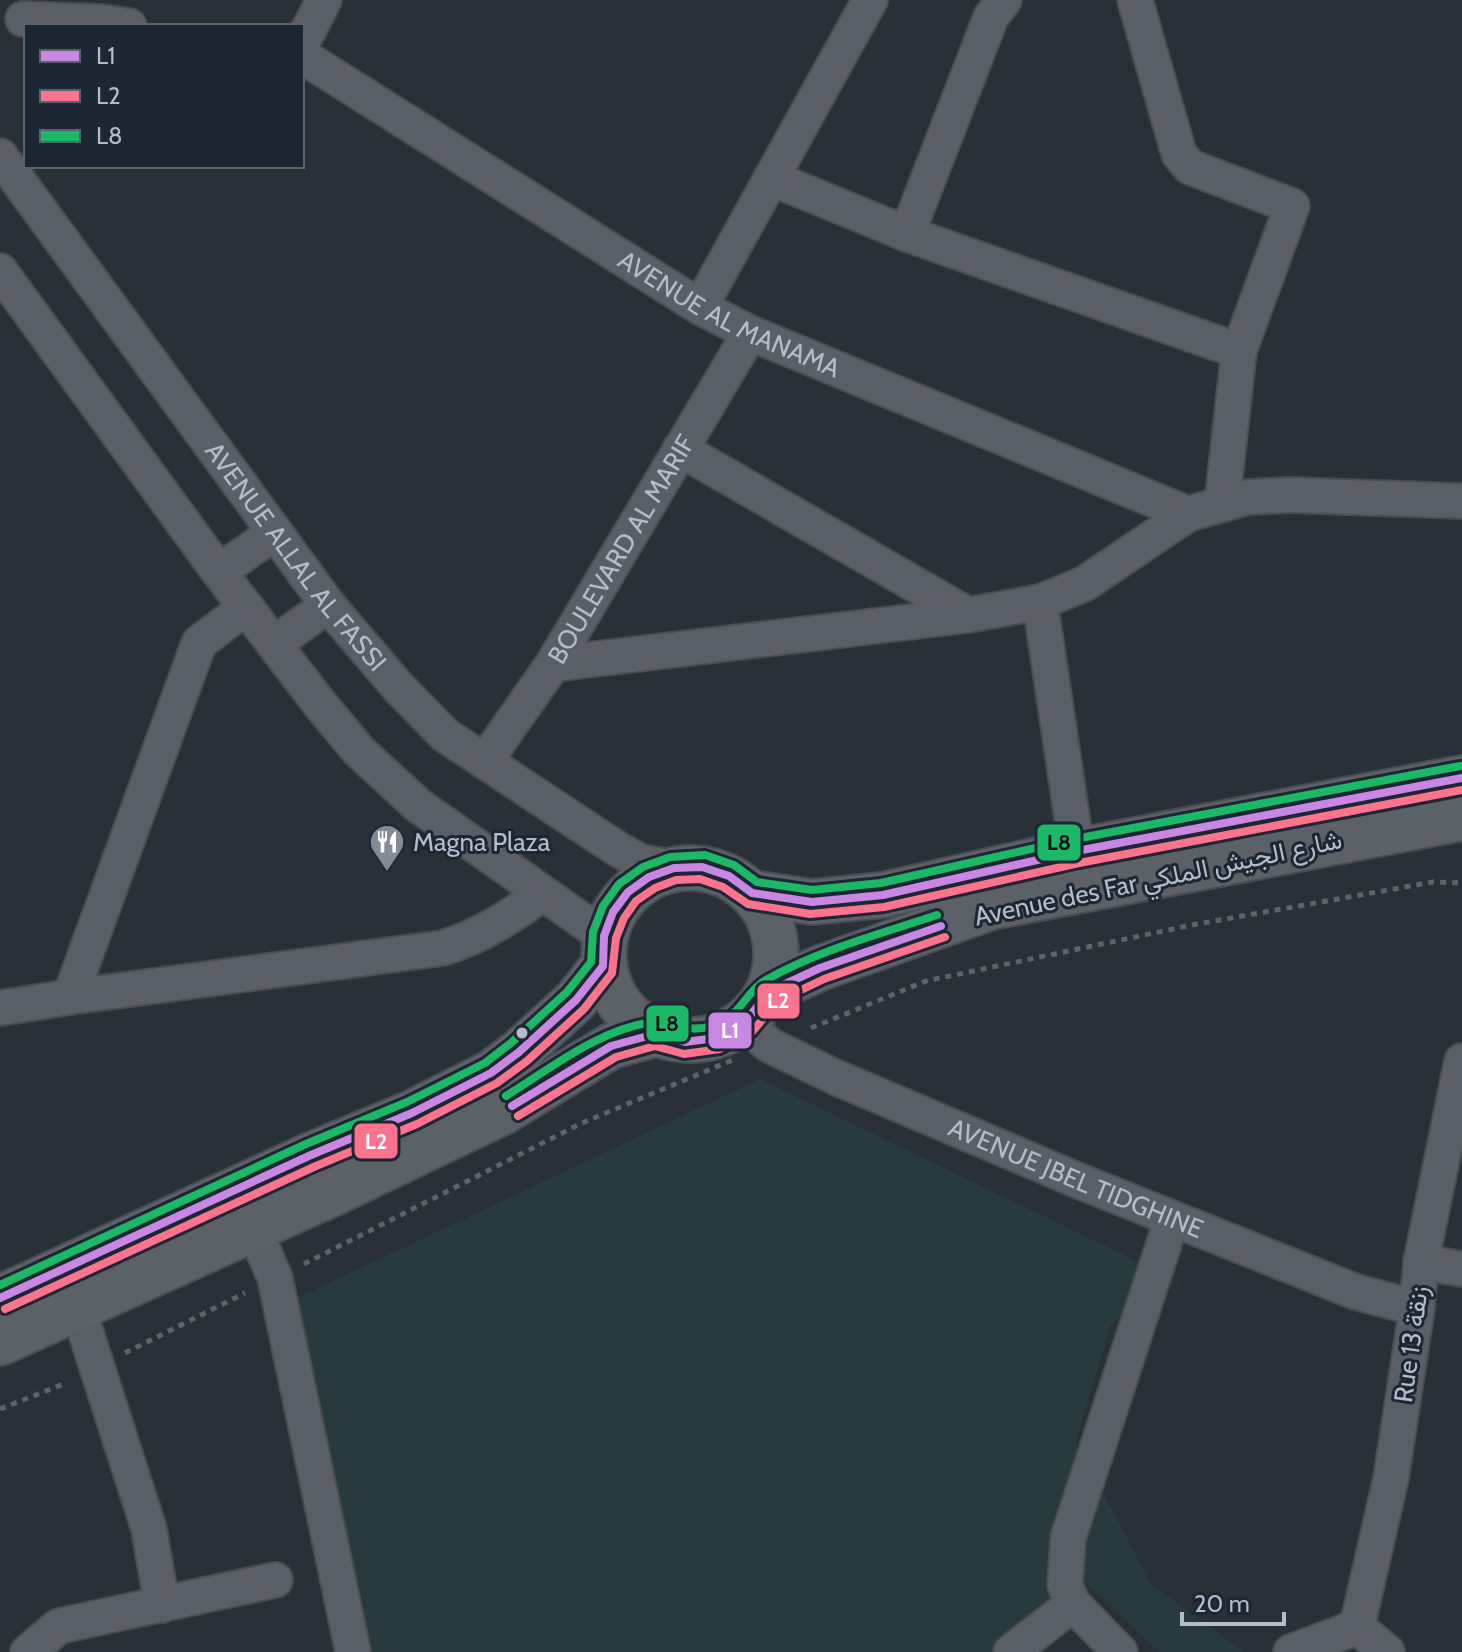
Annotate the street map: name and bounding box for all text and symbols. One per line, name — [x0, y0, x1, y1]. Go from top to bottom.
legend — [24, 24, 304, 168]
text: L1 — [96, 41, 115, 70]
text: L2 — [96, 81, 121, 110]
text: L8 — [96, 121, 123, 150]
street label: AVENUE AL MANAMA — [612, 244, 845, 384]
street label: BOULEVARD AL MARIF — [541, 429, 702, 670]
street label: AVENUE ALLAL AL FASSI — [198, 436, 393, 678]
restaurant icon: Magna Plaza — [368, 823, 406, 873]
street label: Avenue des Far شارع الجيش الملكي — [971, 823, 1346, 938]
line badge: L8 — [1036, 823, 1082, 862]
place label: Magna Plaza — [413, 826, 551, 858]
text: L8 — [1047, 829, 1071, 856]
line badge: L2 — [756, 982, 801, 1020]
text: L2 — [767, 987, 789, 1014]
line badge: L8 — [645, 1004, 690, 1043]
text: L8 — [655, 1010, 679, 1037]
line badge: L1 — [707, 1011, 753, 1050]
text: L1 — [721, 1017, 739, 1044]
unlabelled marker — [514, 1025, 530, 1041]
street label: AVENUE JBEL TIDGHINE — [944, 1111, 1208, 1245]
line badge: L2 — [353, 1122, 399, 1160]
text: L2 — [365, 1128, 387, 1155]
street label: Rue 13 زنقة — [1387, 1284, 1435, 1404]
scale bar — [1182, 1576, 1284, 1626]
text: 20 m — [1194, 1589, 1250, 1618]

